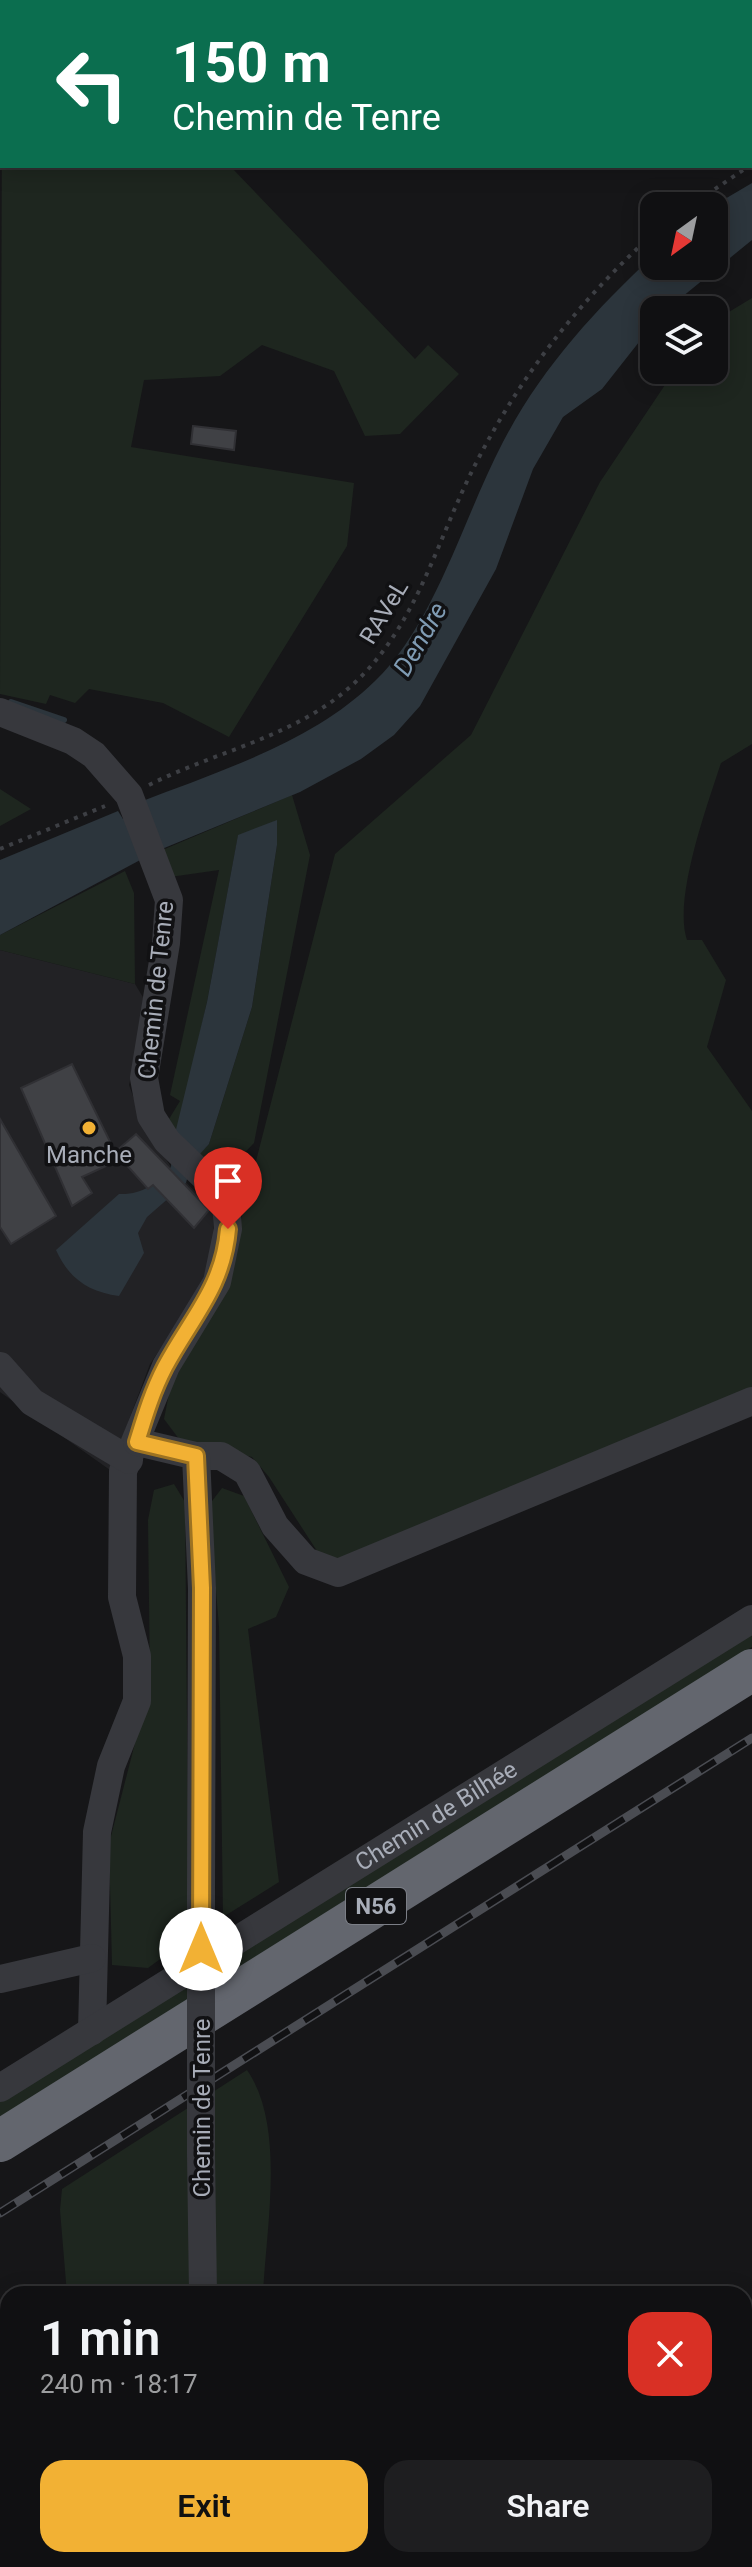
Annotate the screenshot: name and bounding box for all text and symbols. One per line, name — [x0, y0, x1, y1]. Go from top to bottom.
text: 150 m — [172, 30, 331, 96]
icon: left — [40, 32, 144, 136]
text: Chemin de Tenre — [172, 97, 441, 139]
north arrow — [640, 192, 728, 280]
map controls — [640, 192, 728, 384]
button: layers — [640, 296, 728, 384]
street label: RAVeL — [354, 575, 414, 649]
water label: Dendre — [387, 597, 453, 681]
street label: Chemin de Tenre — [133, 899, 179, 1081]
marker: Manche — [80, 1119, 98, 1137]
place label: Manche — [46, 1141, 132, 1169]
pin — [194, 1147, 262, 1229]
icon: arrive — [206, 1159, 250, 1203]
street label: Chemin de Bilhée — [350, 1755, 522, 1877]
road number: N56 — [346, 1888, 406, 1924]
position arrow — [159, 1907, 243, 1991]
street label: Chemin de Tenre — [188, 2018, 216, 2198]
text: 1 min — [40, 2310, 160, 2367]
button: close — [628, 2312, 712, 2396]
text: 240 m · 18:17 — [40, 2369, 198, 2399]
button: Exit — [40, 2460, 368, 2552]
button: Share — [384, 2460, 712, 2552]

